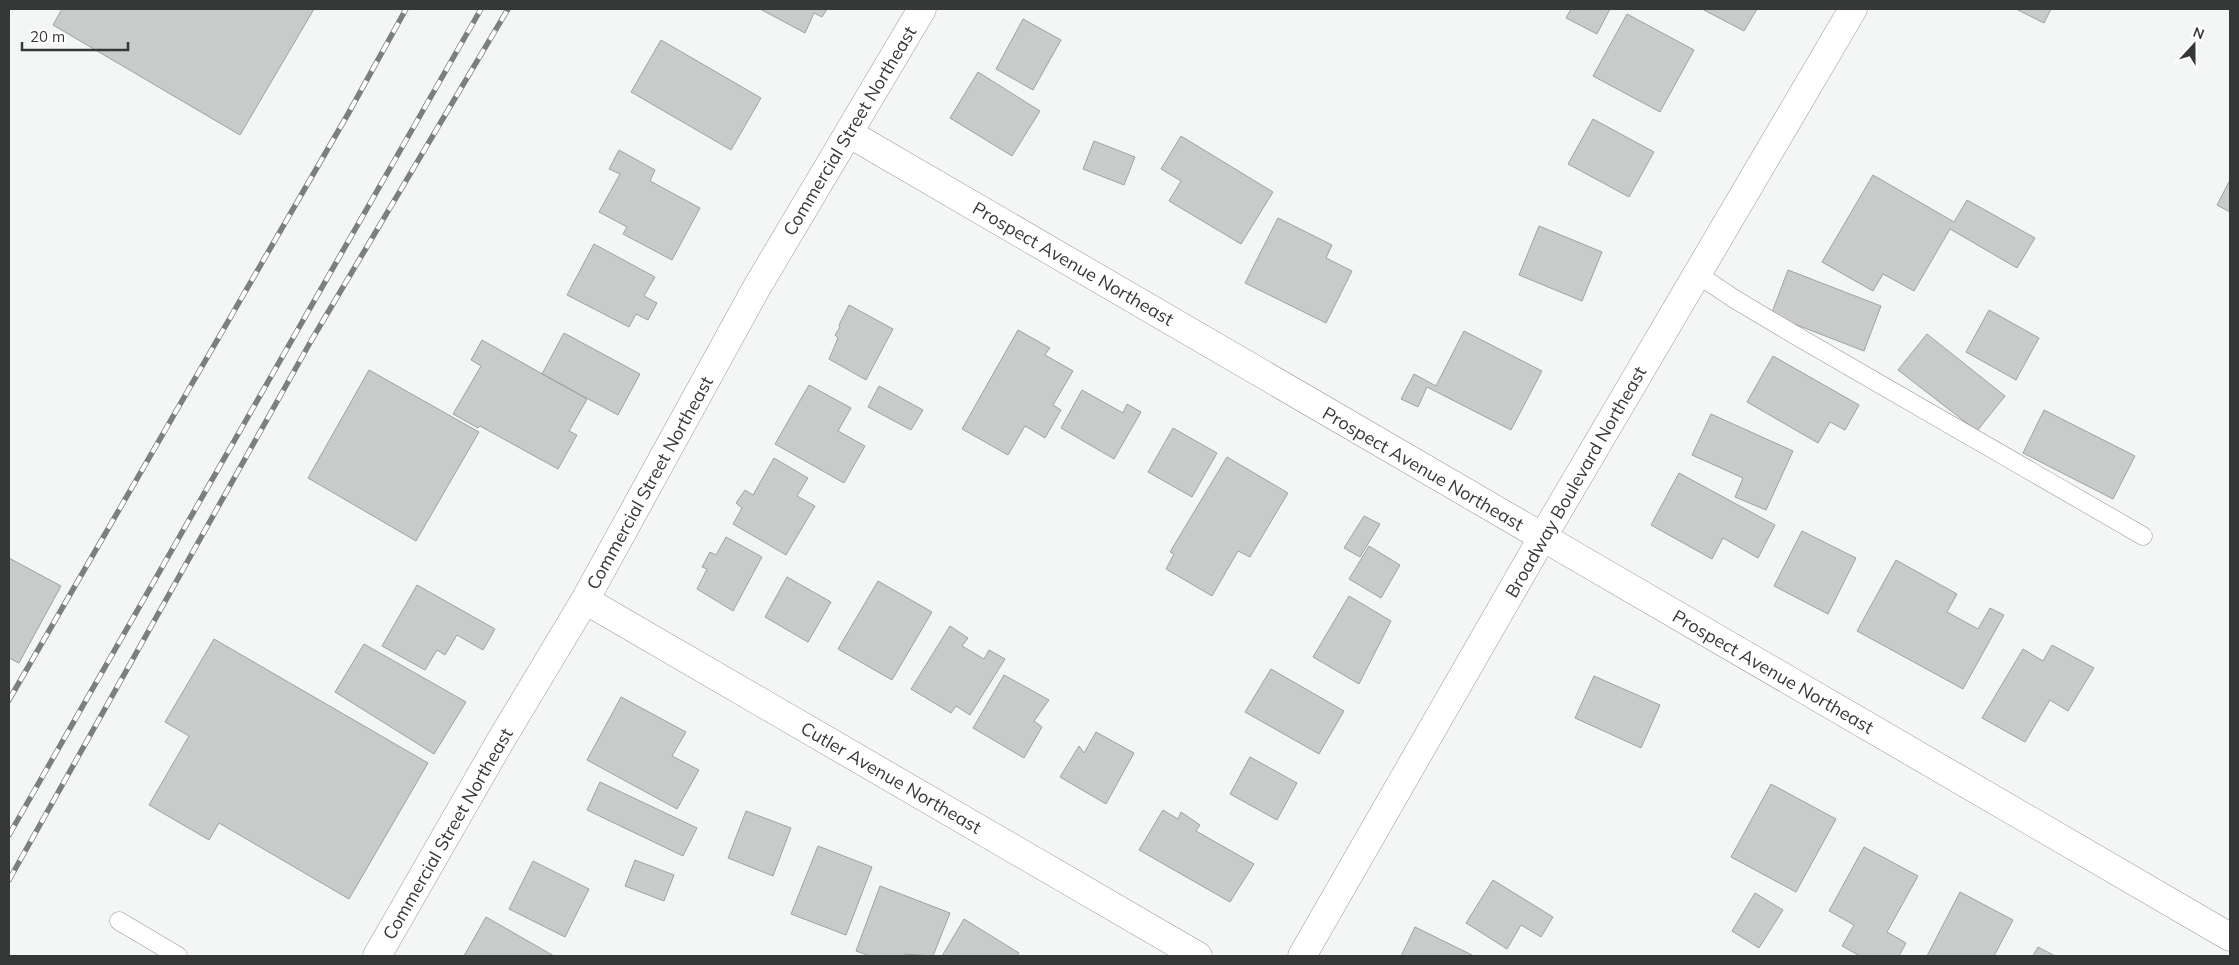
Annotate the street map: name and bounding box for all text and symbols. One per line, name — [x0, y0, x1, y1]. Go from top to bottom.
scale bar — [22, 20, 129, 52]
north arrow — [2169, 20, 2219, 70]
street label: Commercial Street Northeast — [778, 22, 921, 240]
text: N — [2190, 23, 2207, 43]
text: 20 m — [30, 27, 65, 46]
street label: Prospect Avenue Northeast — [969, 197, 1178, 331]
street label: Broadway Boulevard Northeast — [1500, 362, 1651, 601]
street label: Commercial Street Northeast — [581, 372, 718, 594]
street label: Prospect Avenue Northeast — [1319, 402, 1528, 536]
street label: Prospect Avenue Northeast — [1669, 605, 1878, 739]
street label: Cutler Avenue Northeast — [797, 716, 986, 839]
street label: Commercial Street Northeast — [377, 724, 518, 944]

